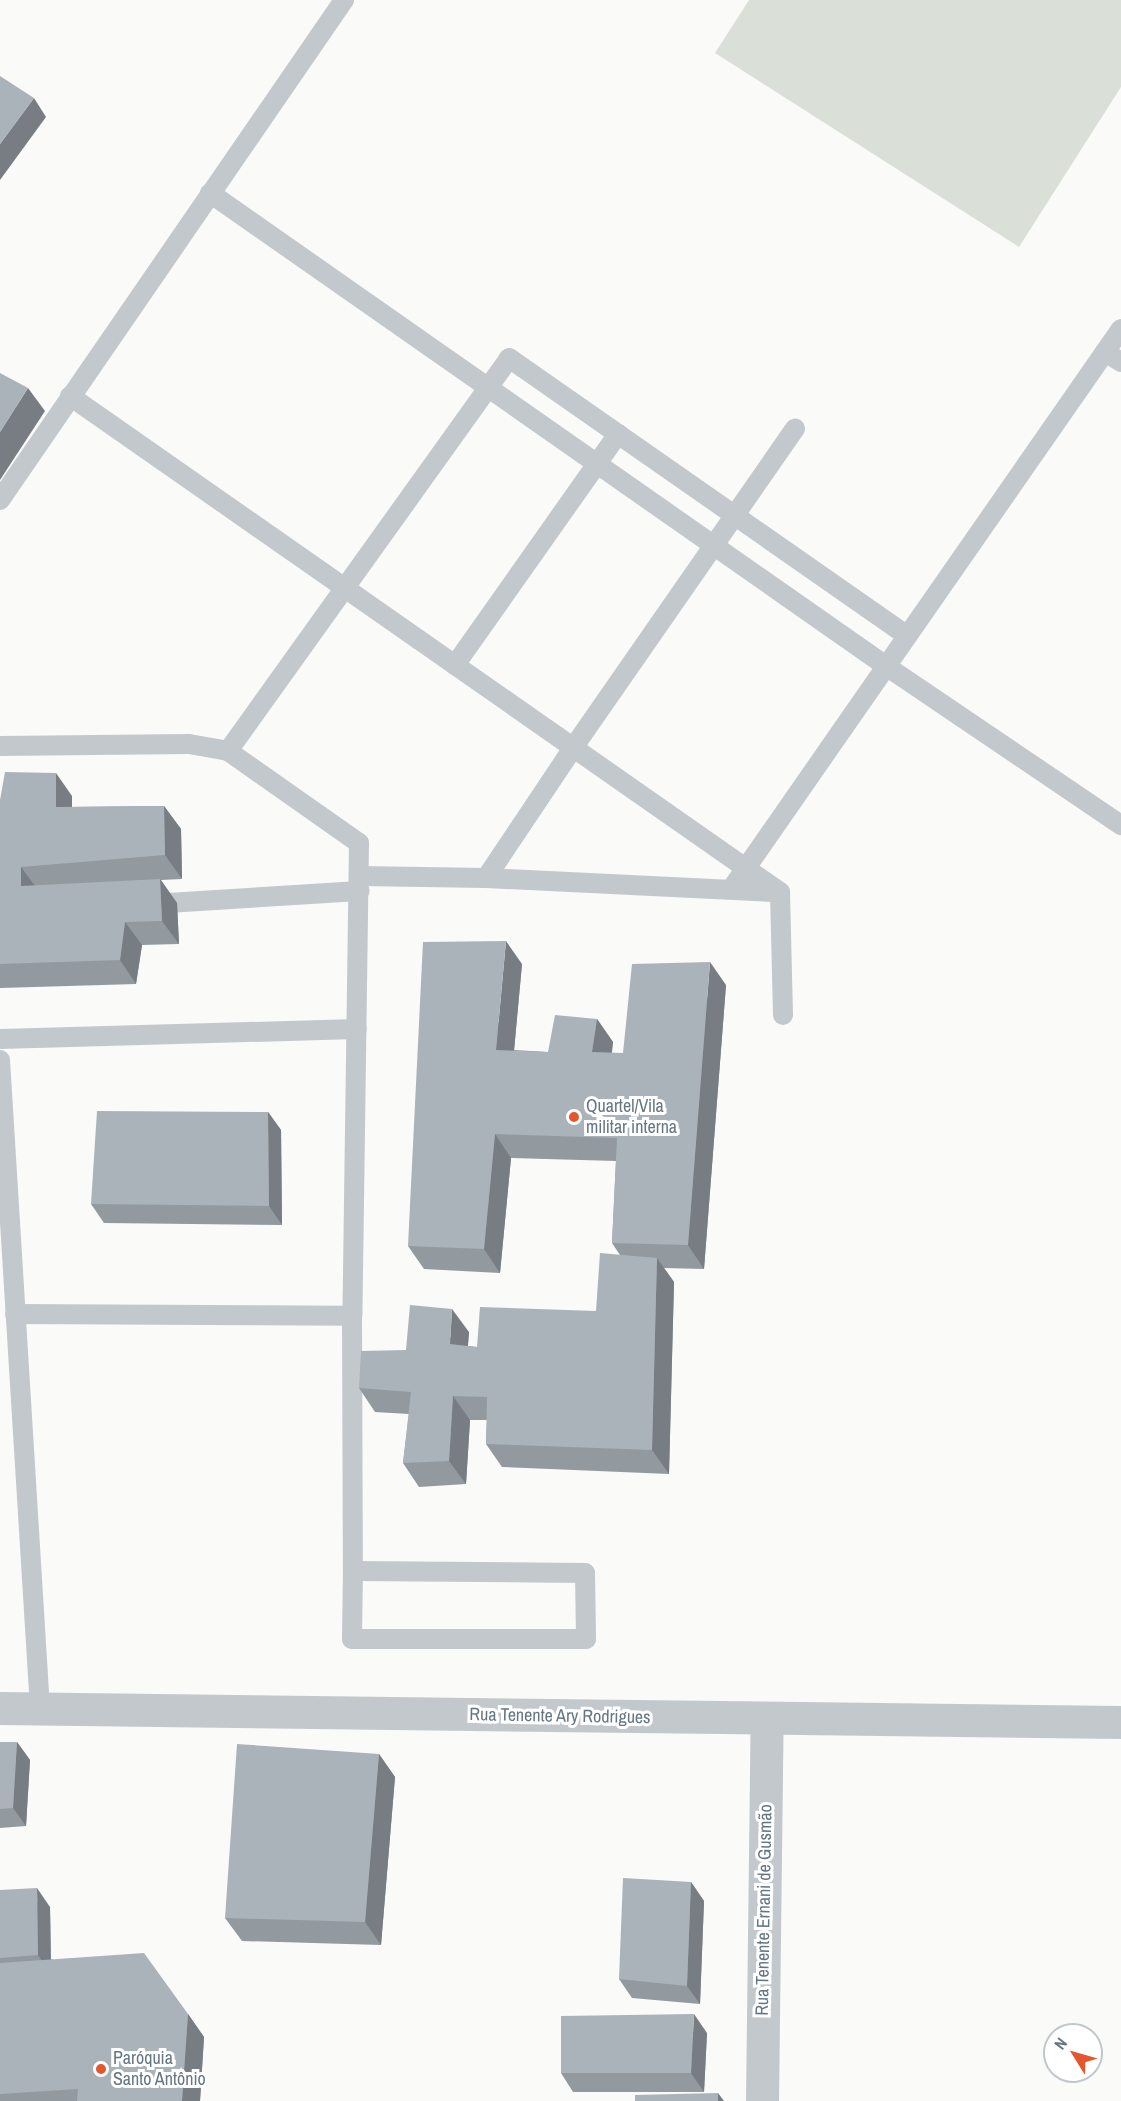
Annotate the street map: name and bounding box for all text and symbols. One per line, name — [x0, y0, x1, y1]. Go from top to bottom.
place label: Quartel/Vila militar interna — [586, 1096, 677, 1138]
marker: Quartel/Vila militar interna — [567, 1110, 581, 1124]
street label: Rua Tenente Ary Rodrigues — [469, 1704, 651, 1728]
street label: Rua Tenente Ernani de Gusmão — [751, 1804, 777, 2016]
north arrow — [1043, 2023, 1103, 2083]
text: N — [1049, 2033, 1072, 2054]
place label: Paróquia Santo Antônio — [113, 2048, 207, 2090]
marker: Paróquia Santo Antônio — [94, 2062, 108, 2076]

